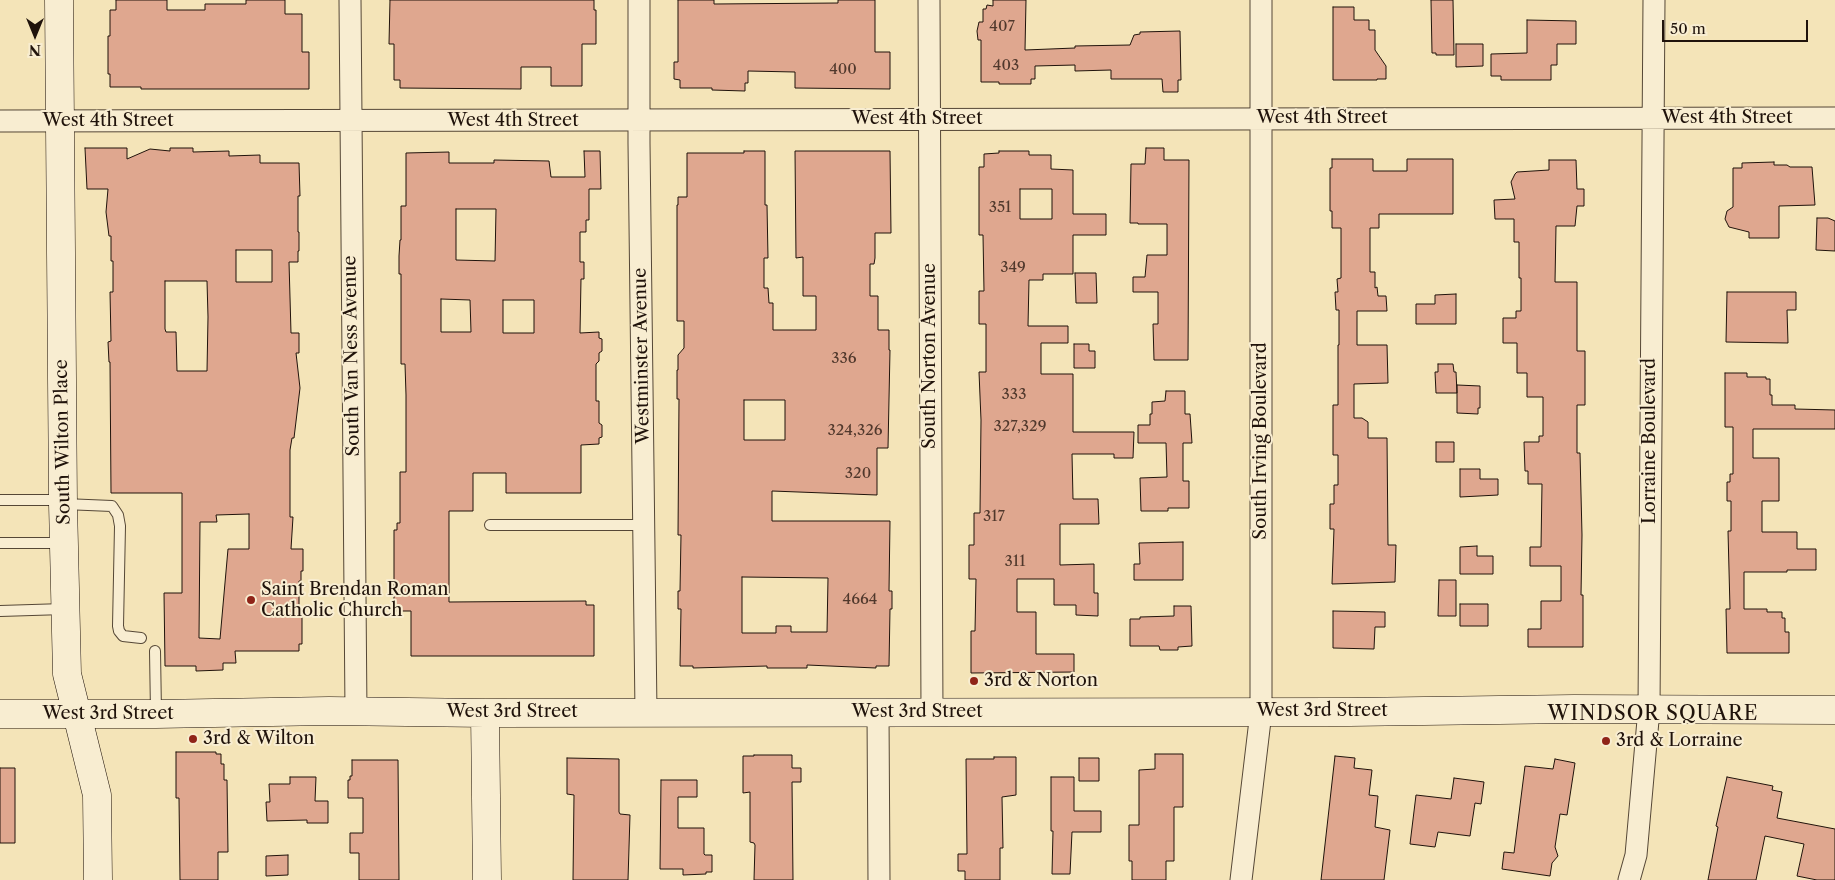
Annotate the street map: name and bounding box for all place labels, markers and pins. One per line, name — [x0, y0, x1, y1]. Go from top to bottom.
place label: Saint Brendan Roman Catholic Church — [261, 579, 448, 622]
marker: Saint Brendan Roman Catholic Church — [245, 594, 257, 606]
place label: 3rd & Norton — [984, 670, 1098, 692]
marker: 3rd & Norton — [968, 675, 980, 687]
place label: 3rd & Wilton — [203, 728, 314, 750]
place label: 3rd & Lorraine — [1616, 730, 1743, 752]
marker: 3rd & Wilton — [187, 733, 199, 745]
marker: 3rd & Lorraine — [1600, 735, 1612, 747]

